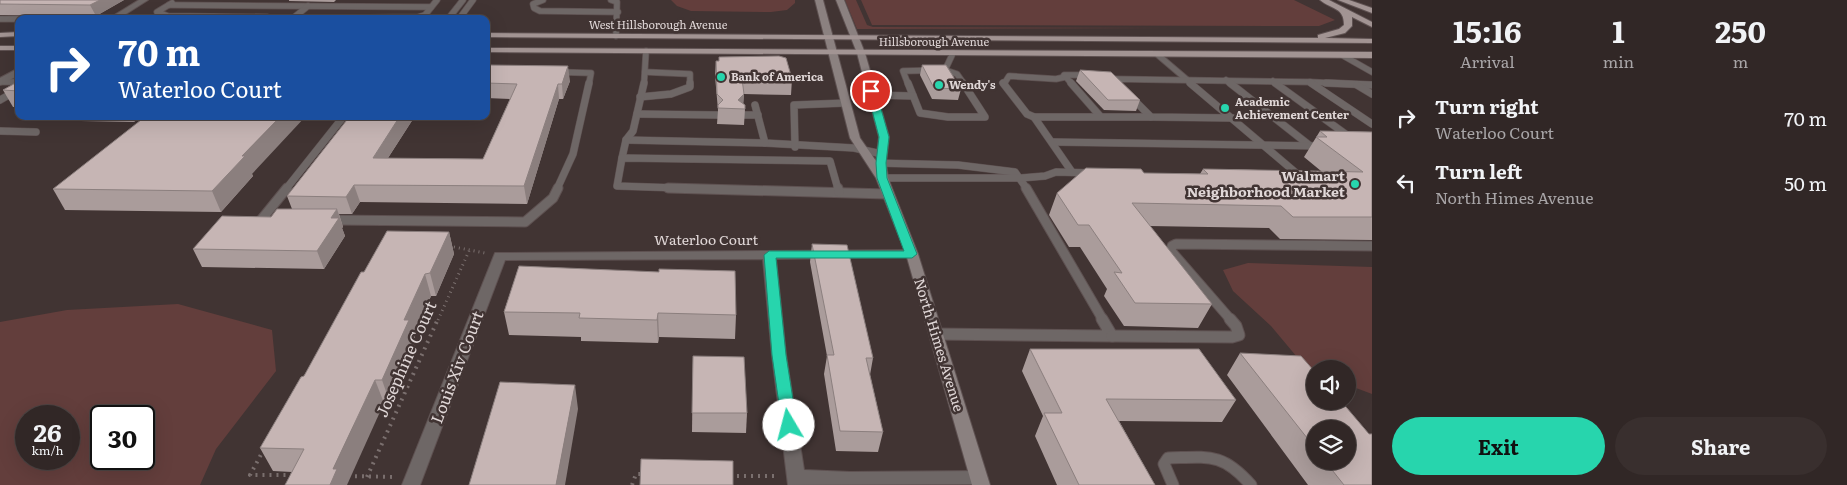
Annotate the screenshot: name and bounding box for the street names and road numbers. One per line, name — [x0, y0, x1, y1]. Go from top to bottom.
street label: West Hillsborough Avenue — [589, 16, 728, 32]
street label: Hillsborough Avenue — [879, 33, 990, 49]
street label: Waterloo Court — [654, 229, 758, 249]
street label: North Himes Avenue — [910, 275, 970, 414]
street label: Josephine Court — [369, 296, 442, 421]
street label: Louis Xiv Court — [424, 306, 489, 426]

